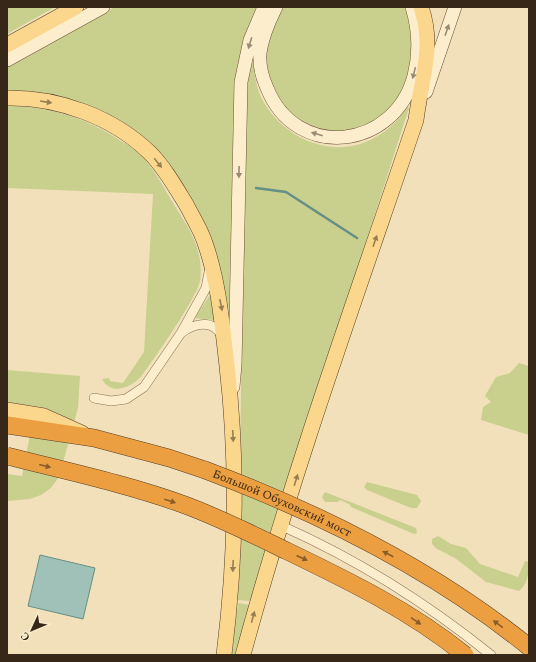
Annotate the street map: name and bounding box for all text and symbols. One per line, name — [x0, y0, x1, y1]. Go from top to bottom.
one-way arrow — [444, 24, 450, 36]
one-way arrow — [247, 38, 253, 50]
one-way arrow — [411, 67, 417, 79]
one-way arrow — [40, 99, 52, 105]
one-way arrow — [311, 131, 323, 137]
one-way arrow — [153, 157, 162, 168]
one-way arrow — [235, 166, 242, 178]
one-way arrow — [372, 235, 378, 247]
one-way arrow — [218, 299, 224, 312]
one-way arrow — [230, 430, 237, 442]
one-way arrow — [39, 463, 51, 469]
street label: Большой Обуховский мост — [210, 464, 355, 542]
one-way arrow — [293, 474, 299, 486]
one-way arrow — [164, 498, 176, 504]
one-way arrow — [382, 551, 394, 557]
one-way arrow — [296, 555, 308, 561]
one-way arrow — [229, 560, 236, 572]
north arrow — [12, 610, 52, 650]
one-way arrow — [251, 611, 257, 624]
one-way arrow — [410, 617, 421, 625]
one-way arrow — [492, 620, 503, 628]
text: С — [16, 628, 34, 645]

